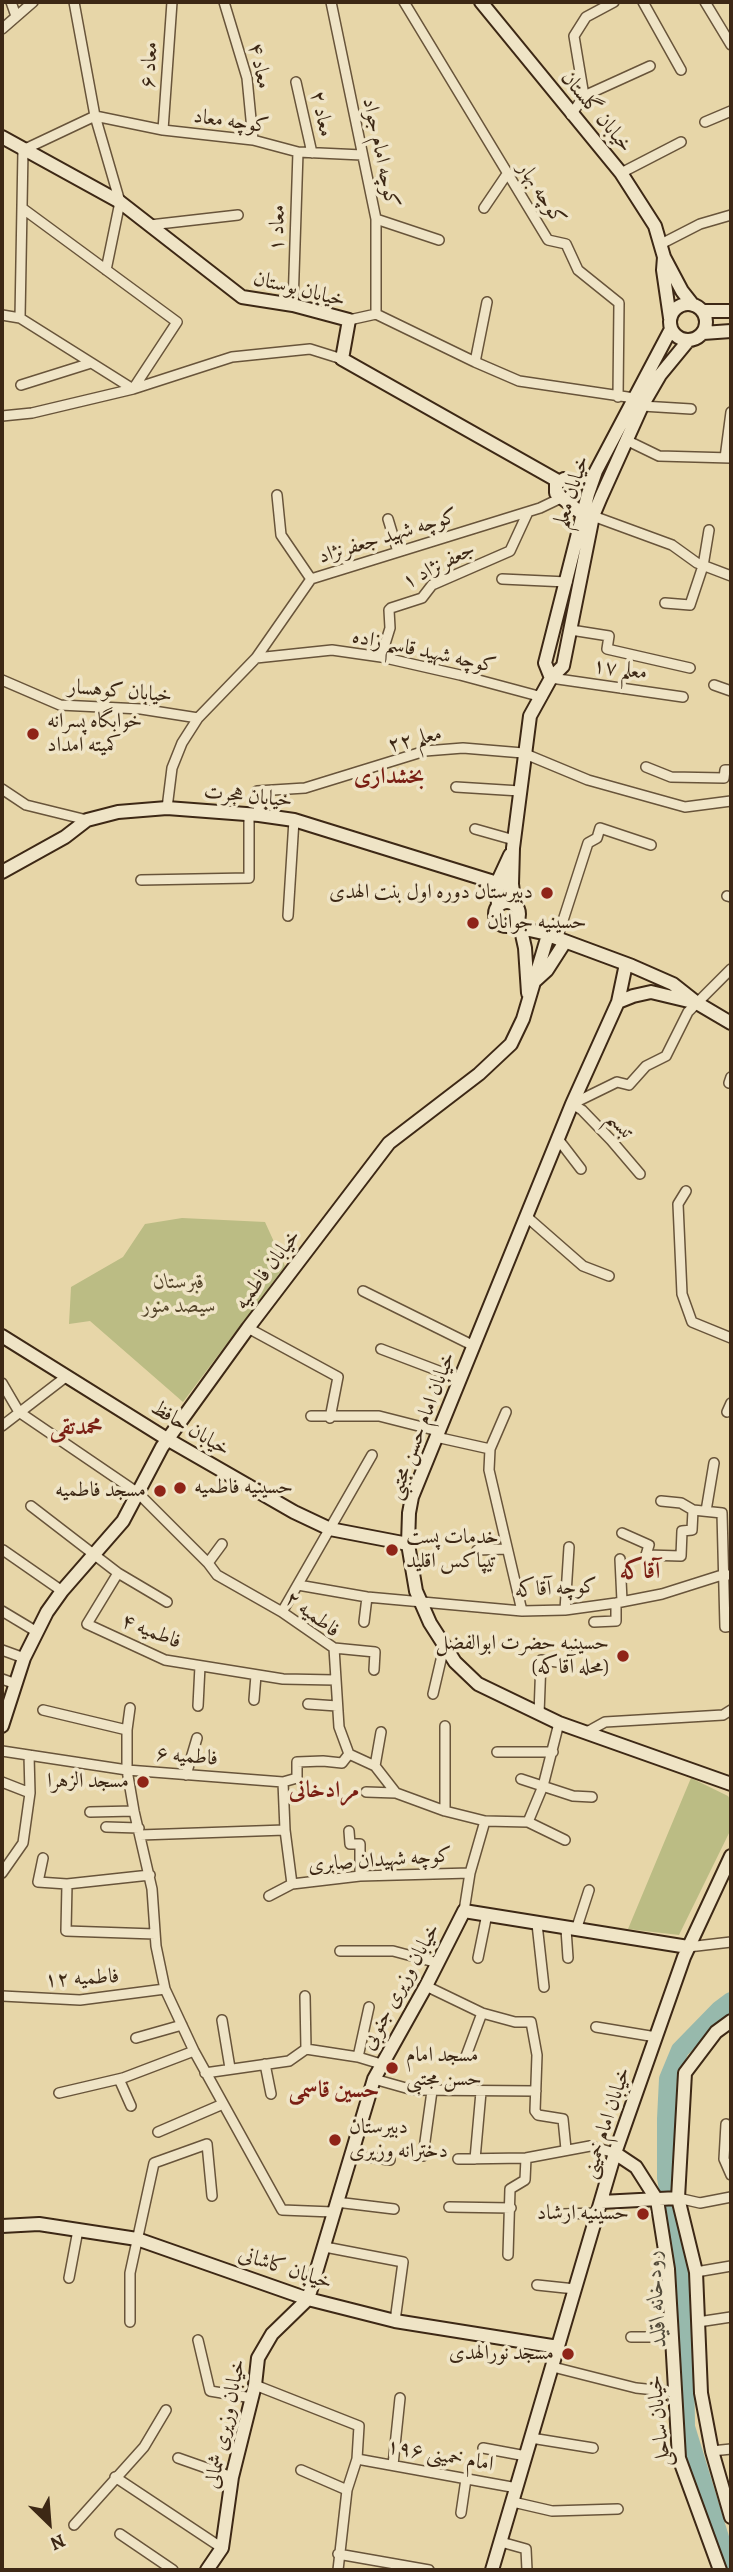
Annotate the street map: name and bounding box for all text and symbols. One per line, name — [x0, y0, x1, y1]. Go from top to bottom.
street label: معاد ۶ — [136, 41, 164, 89]
street label: معاد ۴ — [242, 41, 276, 91]
street label: خیابان گلستان — [555, 66, 637, 158]
street label: معاد ۲ — [304, 89, 338, 139]
street label: کوچه امام جواد — [356, 96, 404, 210]
street label: کوچه معاد — [192, 104, 270, 140]
street label: کوچه بهار — [511, 158, 571, 230]
street label: معاد ۱ — [265, 204, 291, 252]
street label: خیابان بوستان — [250, 266, 348, 314]
street label: خیابان معلم — [548, 453, 596, 531]
street label: کوچه شهید جعفرنژاد — [315, 504, 461, 570]
street label: جعفرنژاد ۱ — [398, 537, 480, 595]
street label: کوچه شهید قاسم زاده — [350, 624, 498, 680]
street label: معلم ۱۷ — [591, 654, 649, 686]
street label: خیابان کوهسار — [67, 675, 173, 709]
place label: خوابگاه پسرانه کمیته امداد — [47, 709, 142, 759]
street label: معلم ۲۲ — [386, 722, 444, 758]
marker: خوابگاه پسرانه کمیته امداد — [25, 726, 41, 742]
district label: بخشداری — [354, 763, 424, 791]
street label: خیابان هجرت — [202, 780, 294, 814]
place label: دبیرستان دوره اول بنت الهدی — [329, 880, 533, 906]
marker: دبیرستان دوره اول بنت الهدی — [539, 885, 555, 901]
place label: حسینیه جوانان — [487, 910, 587, 936]
marker: حسینیه جوانان — [465, 915, 481, 931]
street label: تبسم — [600, 1106, 640, 1146]
street label: خیابان فاطمیه — [230, 1225, 306, 1315]
park label: قبرستان سیصد منور — [142, 1270, 216, 1320]
street label: خیابان امام حسن مجتبی — [382, 1349, 462, 1503]
street label: خیابان حافظ — [146, 1395, 234, 1463]
district label: محمدتقی — [50, 1414, 102, 1442]
place label: حسینیه فاطمیه — [194, 1475, 293, 1501]
place label: مسجد فاطمیه — [55, 1478, 146, 1504]
marker: حسینیه فاطمیه — [172, 1480, 188, 1496]
marker: مسجد فاطمیه — [152, 1483, 168, 1499]
place label: خدمات پست تیپاکس اقلید — [406, 1525, 499, 1575]
marker: خدمات پست تیپاکس اقلید — [384, 1542, 400, 1558]
district label: آقاکه — [620, 1558, 660, 1586]
street label: کوچه آقاکه — [514, 1574, 598, 1604]
street label: فاطمیه ۲ — [280, 1586, 344, 1644]
street label: فاطمیه ۴ — [117, 1609, 185, 1655]
place label: حسینیه حضرت ابوالفضل (محله آقاکه) — [435, 1631, 609, 1681]
marker: حسینیه حضرت ابوالفضل (محله آقاکه) — [615, 1648, 631, 1664]
street label: فاطمیه ۶ — [155, 1742, 219, 1772]
place label: مسجد الزهرا — [47, 1769, 129, 1795]
marker: مسجد الزهرا — [135, 1774, 151, 1790]
district label: مرادخانی — [289, 1777, 359, 1805]
street label: کوچه شهیدان صابری — [307, 1843, 453, 1879]
street label: خیابان وزیری جنوبی — [356, 1919, 446, 2055]
street label: فاطمیه ۱۲ — [44, 1964, 120, 1994]
place label: مسجد امام حسن مجتبی — [406, 2043, 482, 2093]
marker: مسجد امام حسن مجتبی — [384, 2060, 400, 2076]
street label: خیابان امام خمینی — [577, 2064, 637, 2182]
district label: حسین قاسمی — [288, 2077, 380, 2105]
place label: دبیرستان دخترانه وزیری — [349, 2115, 448, 2165]
marker: دبیرستان دخترانه وزیری — [327, 2132, 343, 2148]
place label: حسینیه ارشاد — [537, 2201, 629, 2227]
marker: حسینیه ارشاد — [635, 2206, 651, 2222]
street label: خیابان کاشانی — [235, 2242, 335, 2296]
water label: رودخانه اقلید — [640, 2249, 674, 2349]
place label: مسجد نورالهدی — [449, 2341, 554, 2367]
marker: مسجد نورالهدی — [560, 2346, 576, 2362]
street label: خیابان وزیری شمالی — [200, 2357, 252, 2491]
street label: خیابان ساحلی — [643, 2374, 677, 2468]
street label: امام خمینی ۱۹۶ — [385, 2434, 495, 2478]
north arrow — [14, 2488, 84, 2558]
text: N — [46, 2527, 70, 2557]

